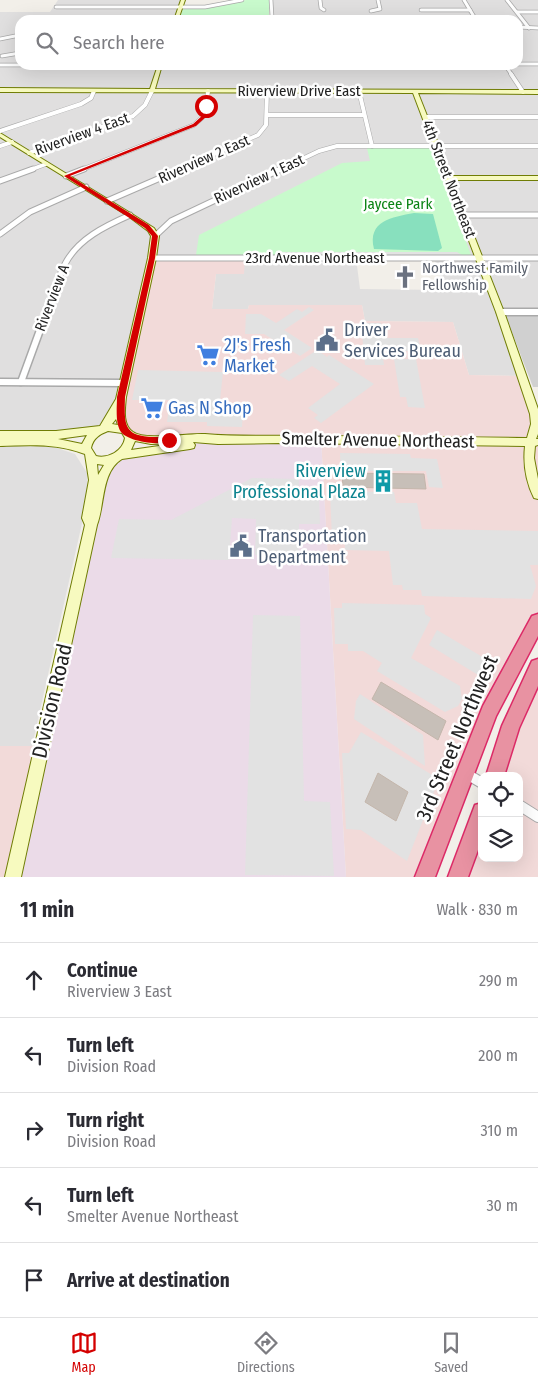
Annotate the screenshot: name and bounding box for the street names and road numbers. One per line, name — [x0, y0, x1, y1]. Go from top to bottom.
street label: Riverview Drive East — [237, 82, 361, 100]
street label: Riverview 4 East — [33, 109, 131, 159]
street label: 4th Street Northeast — [418, 117, 480, 241]
street label: Riverview 2 East — [156, 131, 253, 187]
street label: Riverview 1 East — [211, 150, 307, 208]
street label: 23rd Avenue Northeast — [245, 249, 385, 267]
street label: Riverview A — [31, 262, 73, 334]
street label: Smelter Avenue Northeast — [281, 427, 475, 453]
street label: Division Road — [26, 641, 78, 761]
street label: 3rd Street Northwest — [410, 651, 504, 825]

